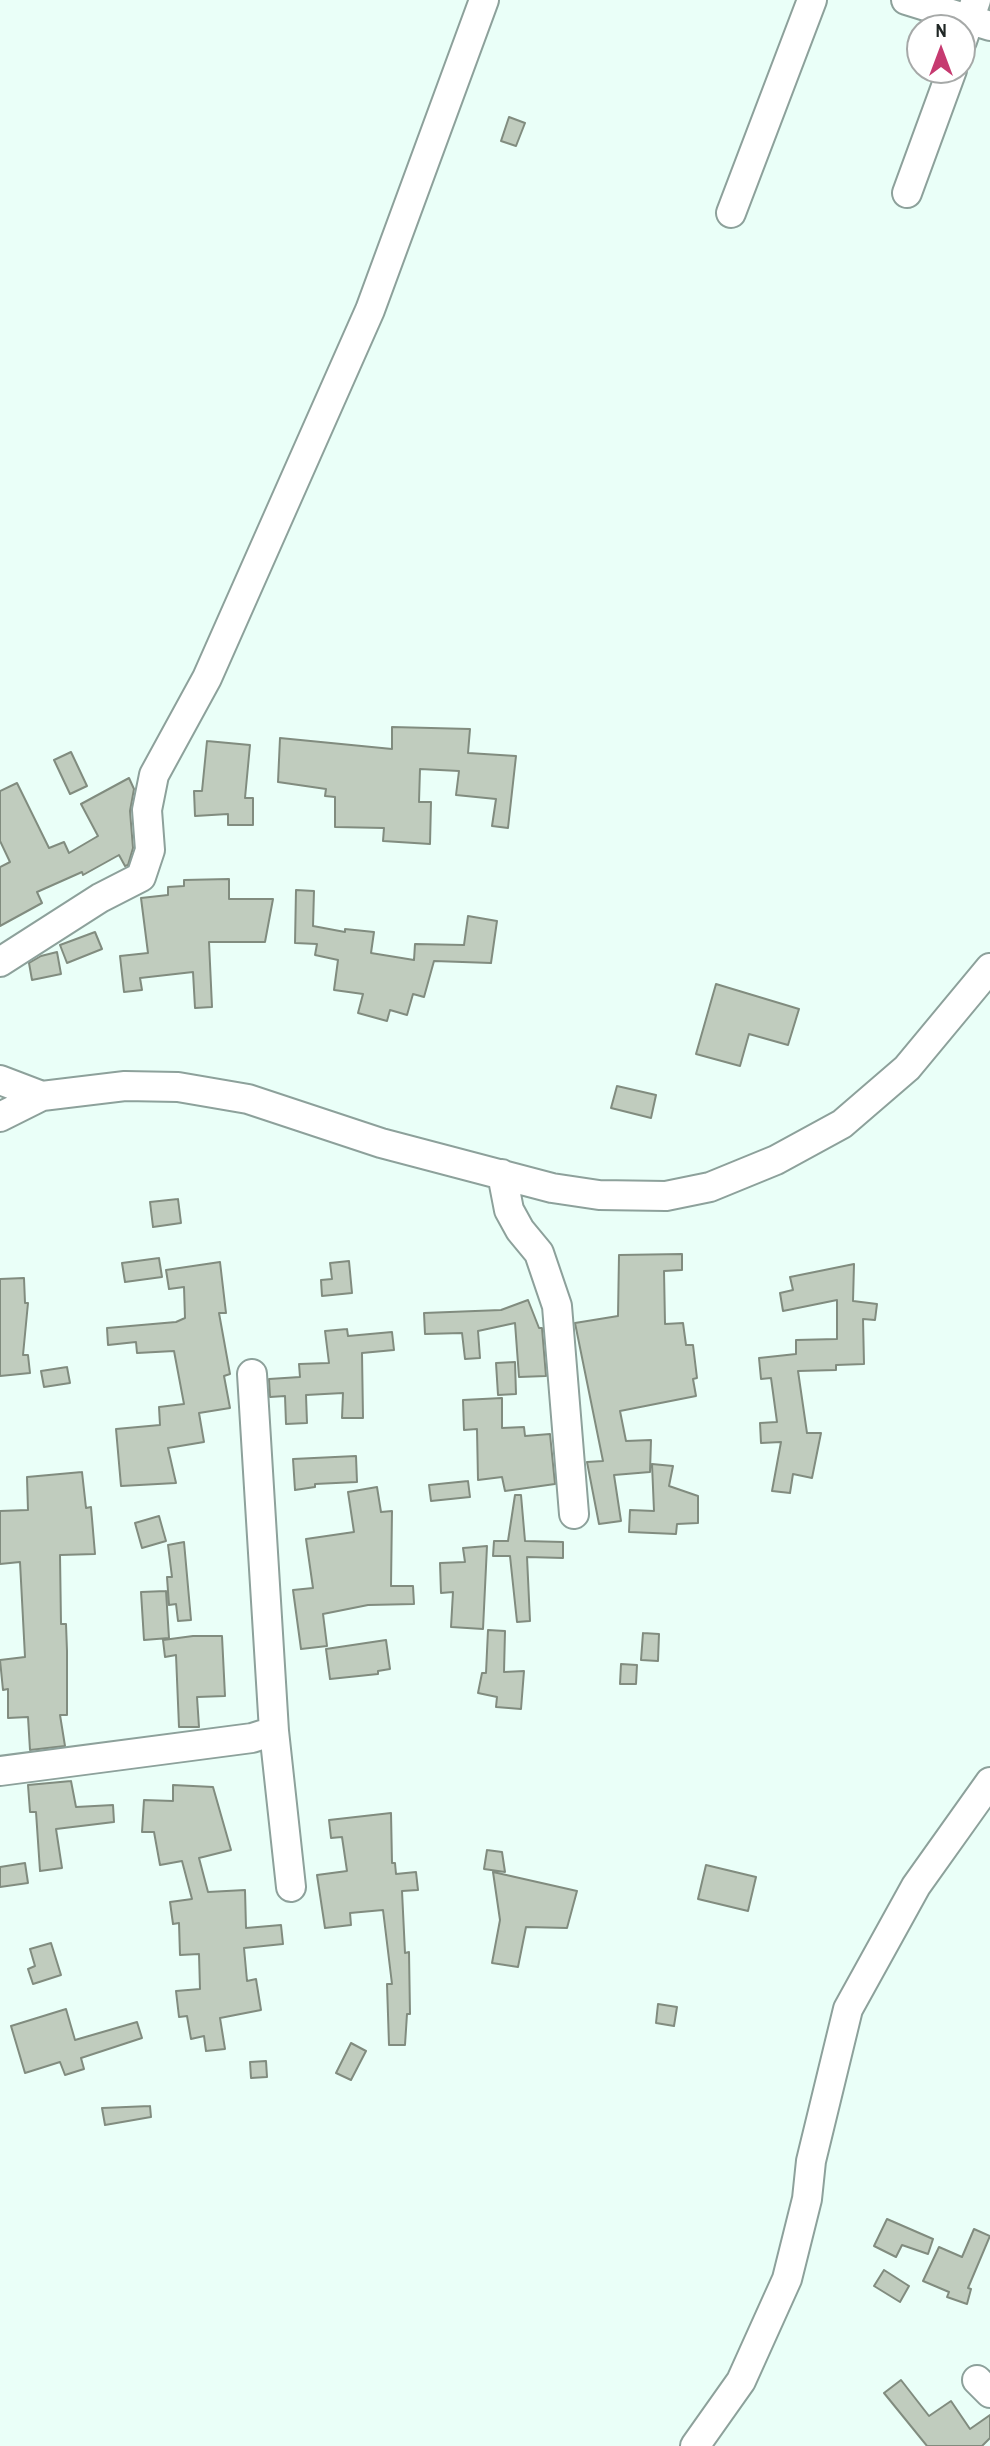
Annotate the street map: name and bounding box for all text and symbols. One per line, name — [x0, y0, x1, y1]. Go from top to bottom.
north arrow — [906, 14, 976, 84]
text: N — [935, 17, 947, 43]

